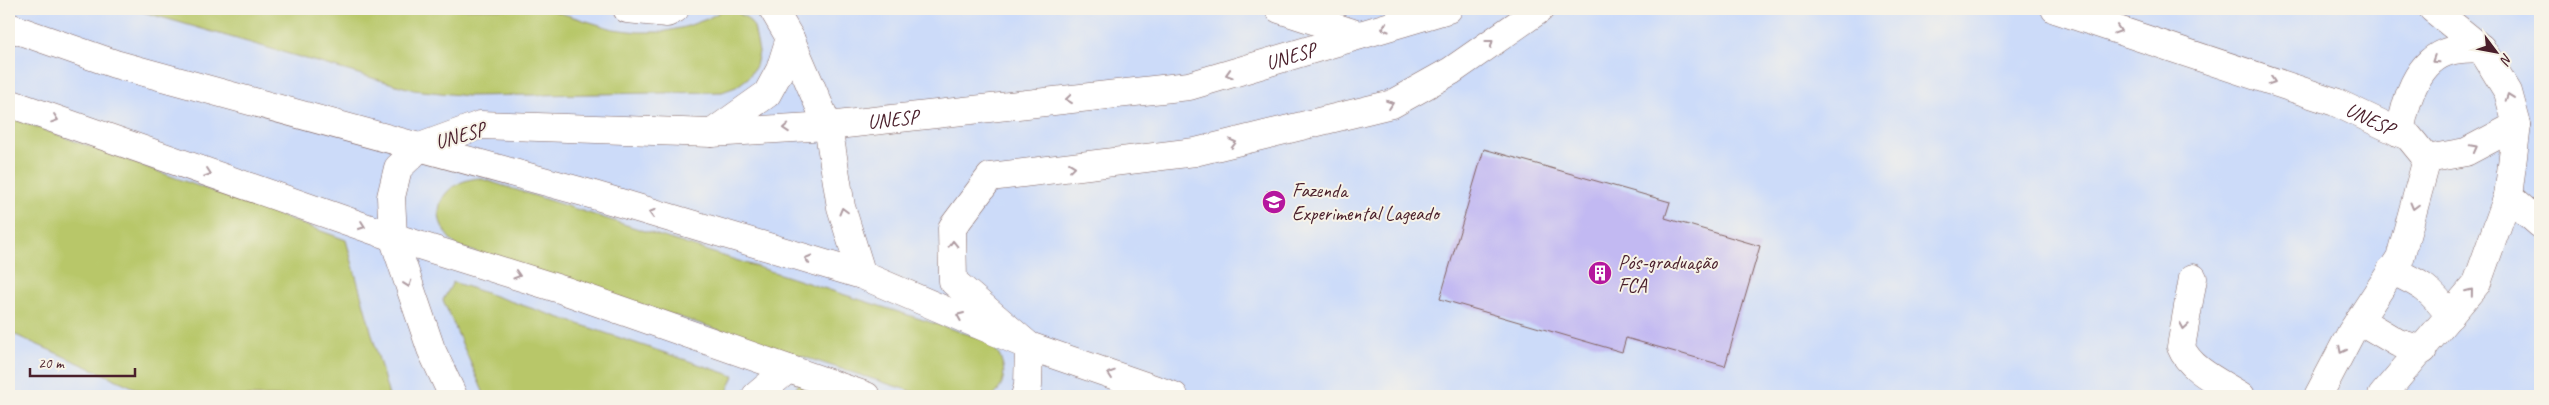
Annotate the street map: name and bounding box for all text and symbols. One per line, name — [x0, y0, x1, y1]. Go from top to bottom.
one-way arrow — [1381, 22, 1390, 32]
one-way arrow — [2113, 24, 2121, 34]
north arrow — [2472, 28, 2522, 78]
street label: UNESP — [1263, 36, 1321, 75]
one-way arrow — [1484, 40, 1493, 48]
text: N — [2496, 50, 2516, 69]
one-way arrow — [2431, 54, 2441, 63]
one-way arrow — [1226, 69, 1234, 79]
one-way arrow — [2267, 75, 2276, 85]
one-way arrow — [1065, 93, 1073, 104]
one-way arrow — [2504, 93, 2514, 101]
street label: UNESP — [2342, 97, 2401, 142]
one-way arrow — [1386, 100, 1394, 110]
street label: UNESP — [866, 104, 922, 135]
one-way arrow — [50, 114, 59, 124]
street label: UNESP — [432, 116, 491, 155]
one-way arrow — [781, 123, 789, 134]
one-way arrow — [1228, 138, 1237, 149]
one-way arrow — [2469, 144, 2478, 154]
one-way arrow — [1069, 162, 1077, 173]
one-way arrow — [204, 167, 212, 177]
place label: Fazenda Experimental Lageado — [1292, 178, 1441, 226]
school or university icon: Fazenda Experimental Lageado — [1261, 189, 1287, 215]
one-way arrow — [2410, 202, 2420, 210]
one-way arrow — [838, 207, 849, 216]
one-way arrow — [648, 208, 657, 218]
one-way arrow — [357, 220, 366, 230]
one-way arrow — [947, 240, 958, 248]
place label: Pós-graduação FCA — [1618, 250, 1718, 298]
one-way arrow — [804, 254, 813, 264]
building icon: Pós-graduação FCA — [1587, 260, 1613, 286]
one-way arrow — [512, 270, 520, 280]
one-way arrow — [402, 279, 412, 288]
one-way arrow — [2464, 289, 2472, 298]
one-way arrow — [956, 312, 965, 323]
one-way arrow — [2180, 322, 2190, 330]
scale bar — [30, 345, 135, 377]
one-way arrow — [2338, 345, 2348, 354]
text: 20 m — [38, 354, 65, 373]
one-way arrow — [1108, 370, 1116, 380]

